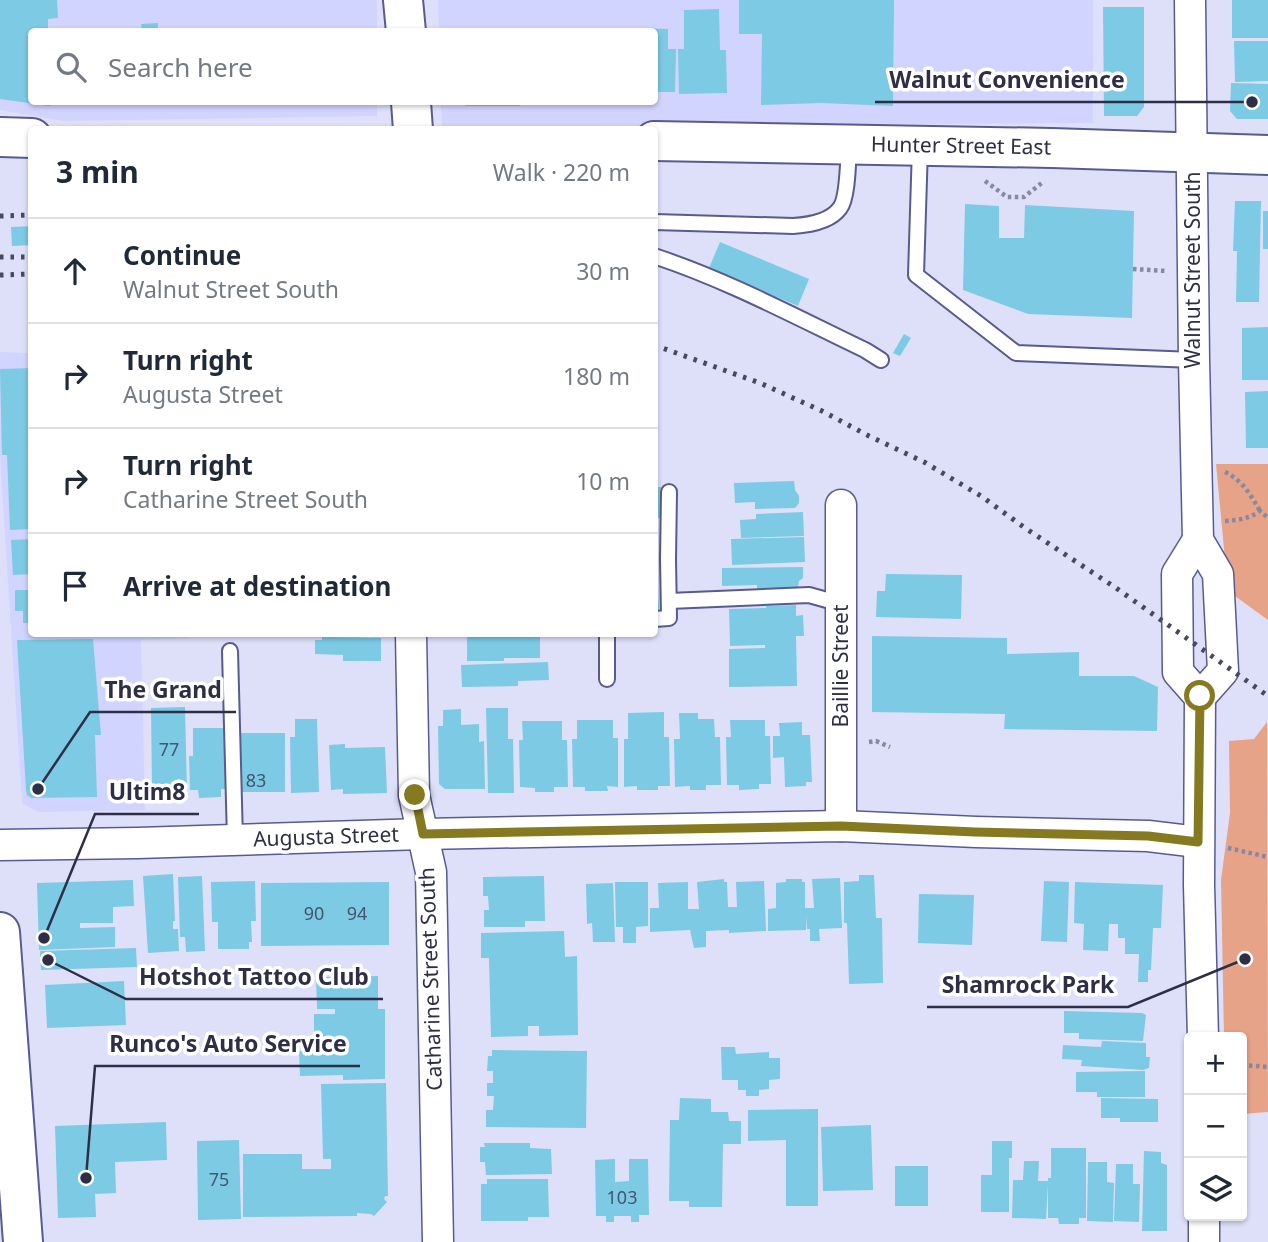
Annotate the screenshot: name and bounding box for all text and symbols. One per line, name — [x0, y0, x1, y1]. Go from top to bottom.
search box — [28, 28, 658, 105]
icon: search — [52, 48, 90, 86]
text: Search here — [108, 49, 253, 85]
callout: Walnut Convenience — [875, 58, 1139, 102]
text: Walnut Convenience — [889, 63, 1125, 95]
street label: Hunter Street East — [871, 129, 1052, 161]
text: 3 min — [56, 151, 139, 192]
text: Walk · 220 m — [493, 156, 630, 188]
street label: Walnut Street South — [1178, 171, 1206, 369]
text: Continue — [123, 237, 241, 273]
icon: ahead — [56, 252, 94, 290]
text: 30 m — [576, 255, 630, 287]
text: Walnut Street South — [123, 273, 339, 305]
text: Turn right — [123, 342, 253, 378]
icon: right — [56, 357, 94, 395]
text: 180 m — [563, 360, 630, 392]
text: Augusta Street — [123, 378, 283, 410]
text: Turn right — [123, 447, 253, 483]
icon: right — [56, 462, 94, 500]
text: 10 m — [576, 465, 630, 497]
text: Catharine Street South — [123, 483, 368, 515]
icon: arrive — [56, 567, 94, 605]
text: Arrive at destination — [123, 568, 392, 604]
street label: Baillie Street — [826, 604, 854, 728]
callout: The Grand — [90, 668, 236, 712]
text: The Grand — [104, 673, 222, 705]
route start — [1184, 680, 1215, 711]
house number: 77 — [159, 737, 179, 761]
house number: 83 — [246, 768, 266, 792]
callout: Ultim8 — [95, 770, 199, 814]
text: Ultim8 — [109, 775, 185, 807]
route end — [399, 779, 430, 810]
street label: Augusta Street — [253, 819, 400, 853]
street label: Catharine Street South — [412, 867, 448, 1091]
house number: 90 — [304, 901, 324, 925]
house number: 94 — [347, 901, 367, 925]
callout: Hotshot Tattoo Club — [126, 955, 383, 999]
text: Hotshot Tattoo Club — [139, 960, 369, 992]
callout: Shamrock Park — [927, 963, 1128, 1007]
text: Shamrock Park — [942, 968, 1115, 1000]
callout: Runco's Auto Service — [95, 1022, 360, 1066]
text: Runco's Auto Service — [109, 1027, 347, 1059]
map controls — [1184, 1032, 1247, 1221]
button: + — [1184, 1032, 1247, 1095]
button: − — [1184, 1095, 1247, 1158]
button: layers — [1184, 1158, 1247, 1221]
house number: 75 — [209, 1167, 229, 1191]
house number: 103 — [607, 1185, 637, 1209]

